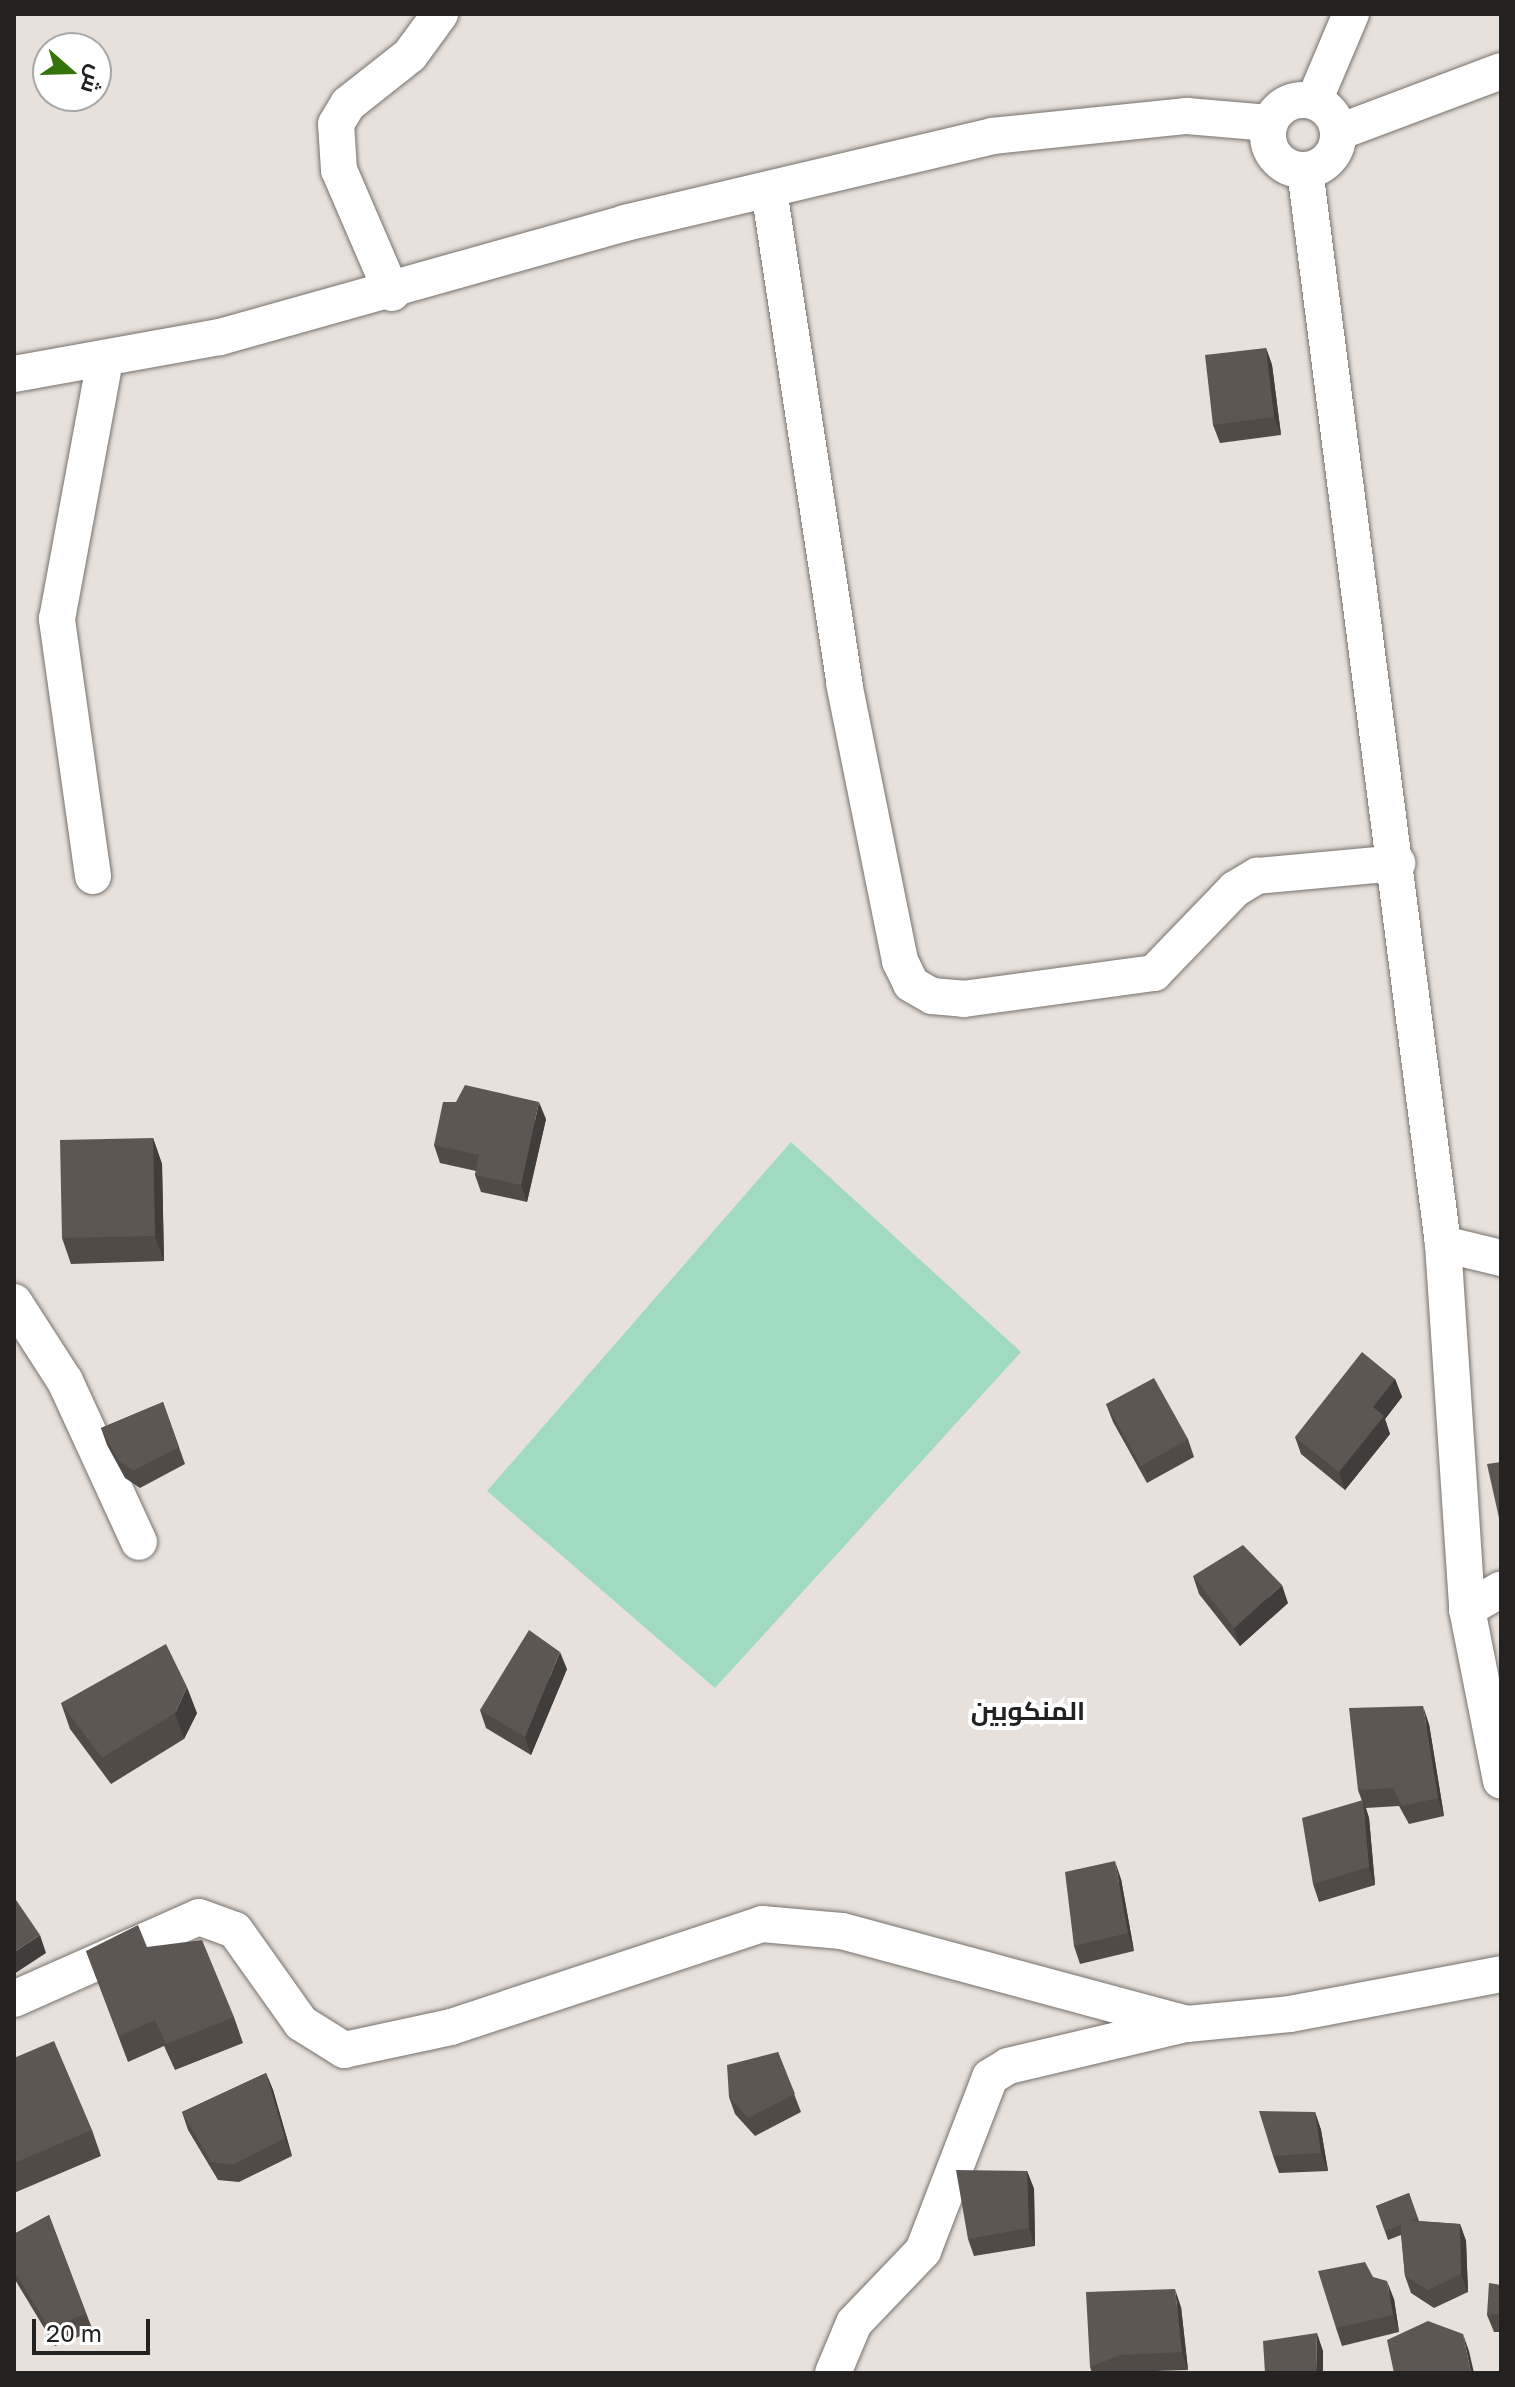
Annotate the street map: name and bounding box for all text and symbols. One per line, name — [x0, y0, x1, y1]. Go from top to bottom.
north arrow — [32, 32, 112, 112]
text: ش — [76, 62, 111, 98]
district label: المنكوبين — [971, 1695, 1085, 1727]
scale bar — [36, 2303, 154, 2353]
text: 20 m — [46, 2318, 102, 2347]

